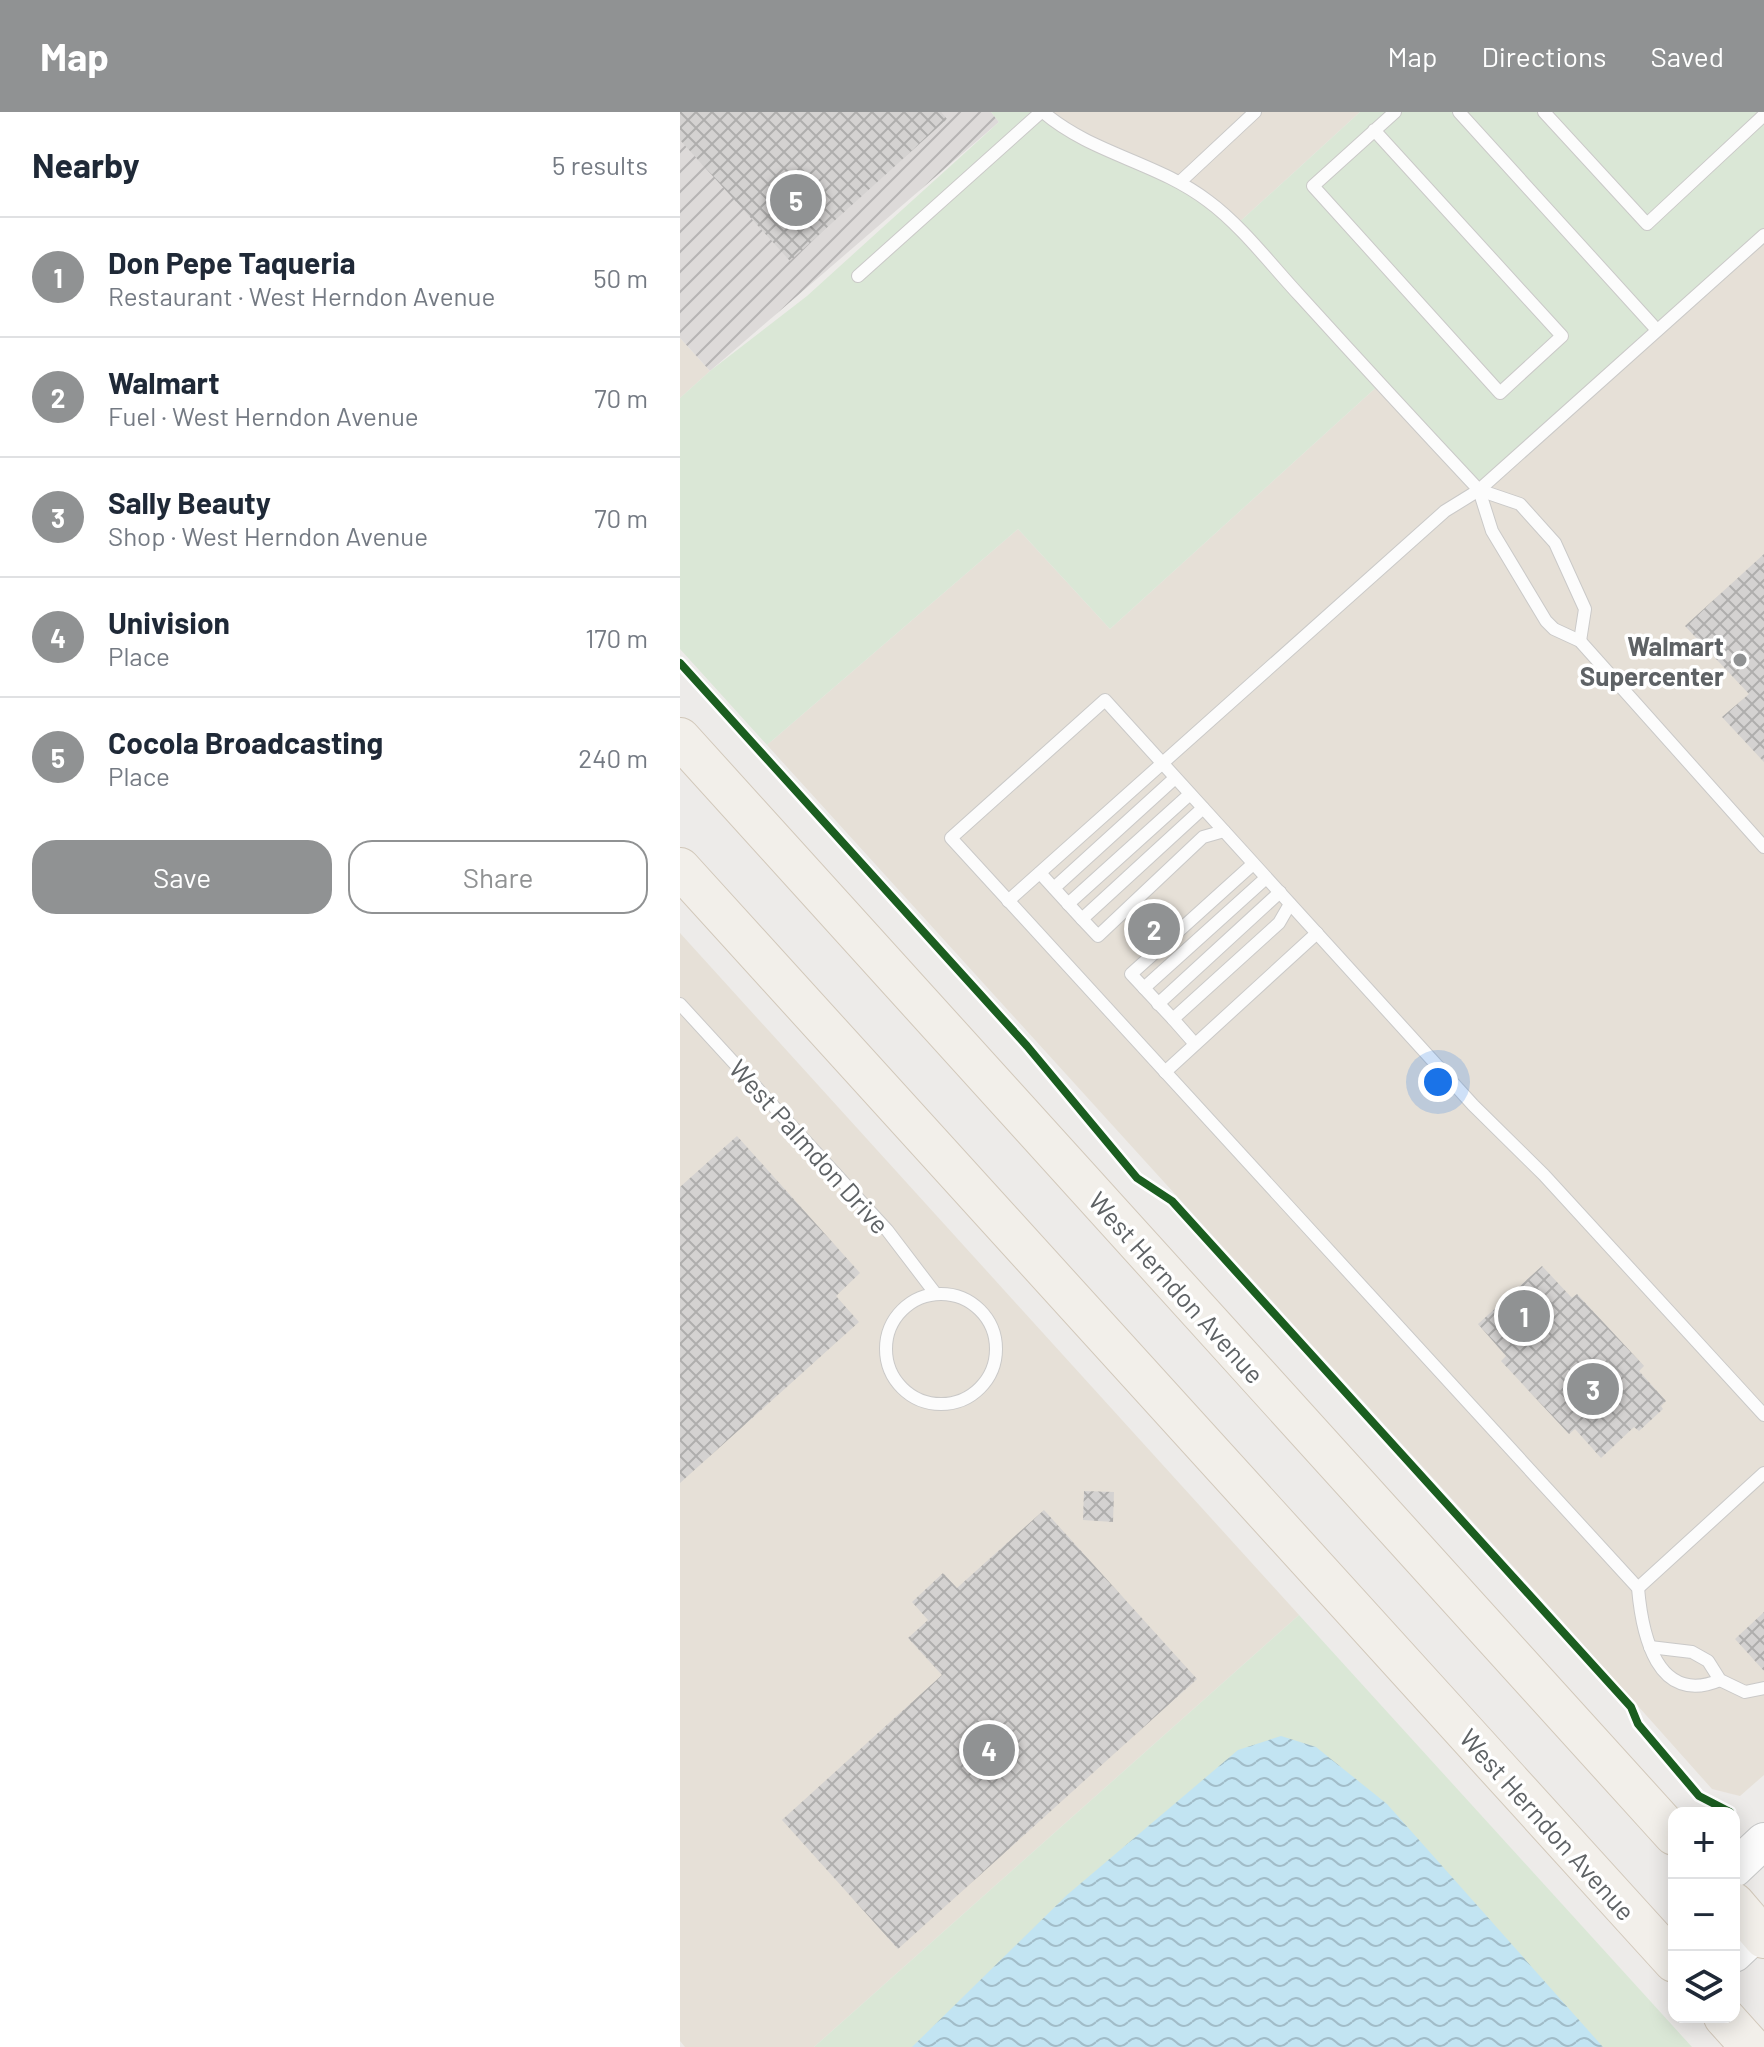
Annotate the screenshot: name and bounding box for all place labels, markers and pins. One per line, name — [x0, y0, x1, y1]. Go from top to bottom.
pin: 5 — [770, 170, 822, 230]
place label: Walmart Supercenter — [1580, 630, 1724, 691]
marker: Walmart Supercenter — [1731, 651, 1749, 669]
pin: 2 — [1128, 899, 1180, 959]
pin: 1 — [1498, 1286, 1550, 1346]
pin: 3 — [1567, 1359, 1619, 1419]
pin: 4 — [963, 1720, 1015, 1780]

